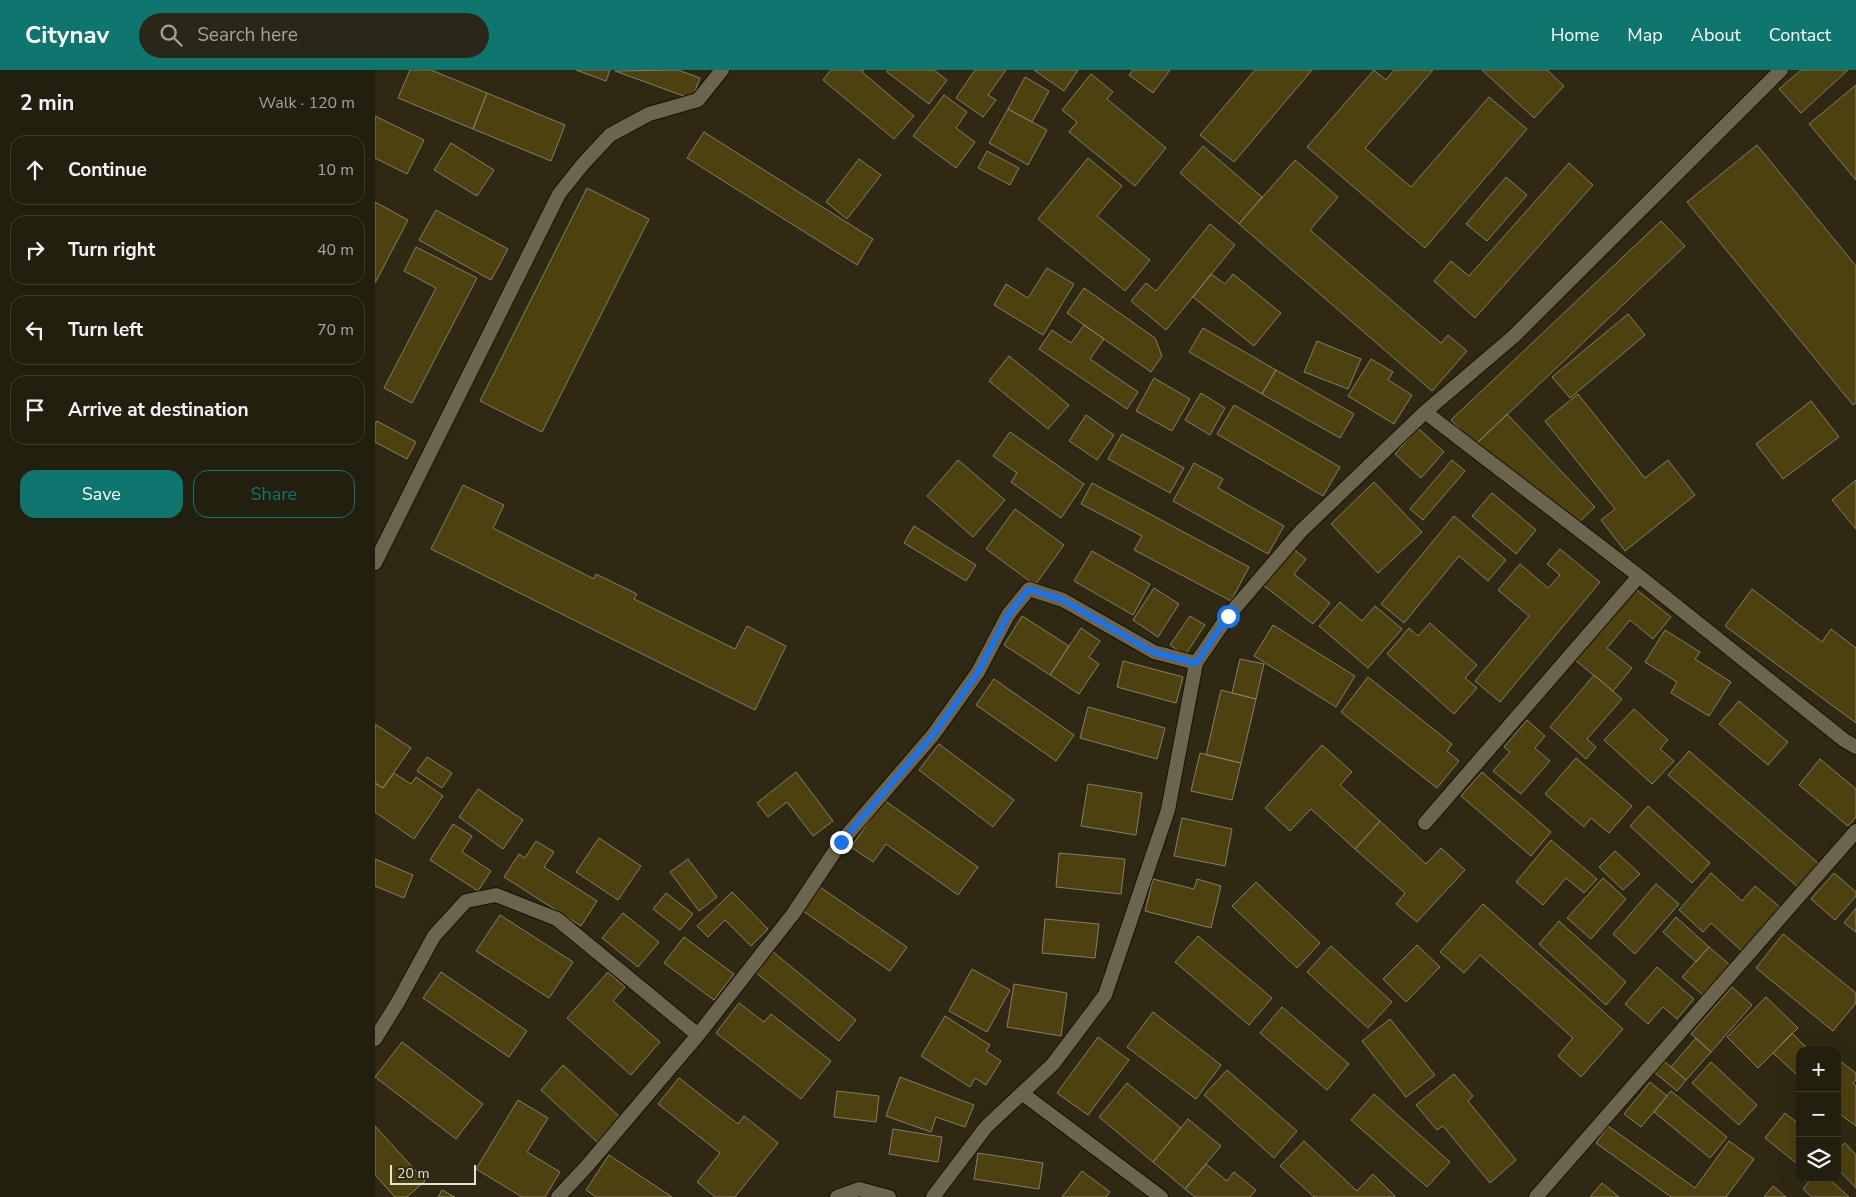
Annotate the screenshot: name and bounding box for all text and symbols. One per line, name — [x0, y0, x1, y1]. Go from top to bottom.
search box — [139, 13, 489, 58]
text: Citynav — [25, 19, 109, 51]
icon: search — [157, 21, 185, 49]
text: Search here — [197, 22, 298, 48]
text: Home — [1551, 23, 1599, 47]
text: Map — [1627, 23, 1663, 47]
text: About — [1691, 23, 1741, 47]
text: Contact — [1769, 23, 1831, 47]
text: 2 min — [20, 89, 74, 117]
text: Walk · 120 m — [259, 92, 355, 114]
icon: ahead — [21, 156, 49, 184]
text: Continue — [68, 157, 147, 183]
text: 10 m — [317, 159, 354, 181]
icon: right — [21, 236, 49, 264]
text: Turn right — [68, 237, 155, 263]
text: 40 m — [317, 239, 354, 261]
icon: left — [21, 316, 49, 344]
text: Turn left — [68, 317, 143, 343]
text: 70 m — [317, 319, 354, 341]
icon: arrive — [21, 396, 49, 424]
text: Arrive at destination — [68, 397, 249, 423]
button: Save — [20, 470, 183, 518]
button: Share — [193, 470, 355, 518]
route start — [1217, 605, 1240, 628]
route end — [830, 831, 853, 854]
map controls — [1796, 1047, 1841, 1182]
button: + — [1796, 1047, 1841, 1092]
button: − — [1796, 1092, 1841, 1137]
button: layers — [1796, 1137, 1841, 1182]
scale bar — [390, 1162, 476, 1185]
text: 20 m — [397, 1164, 429, 1183]

